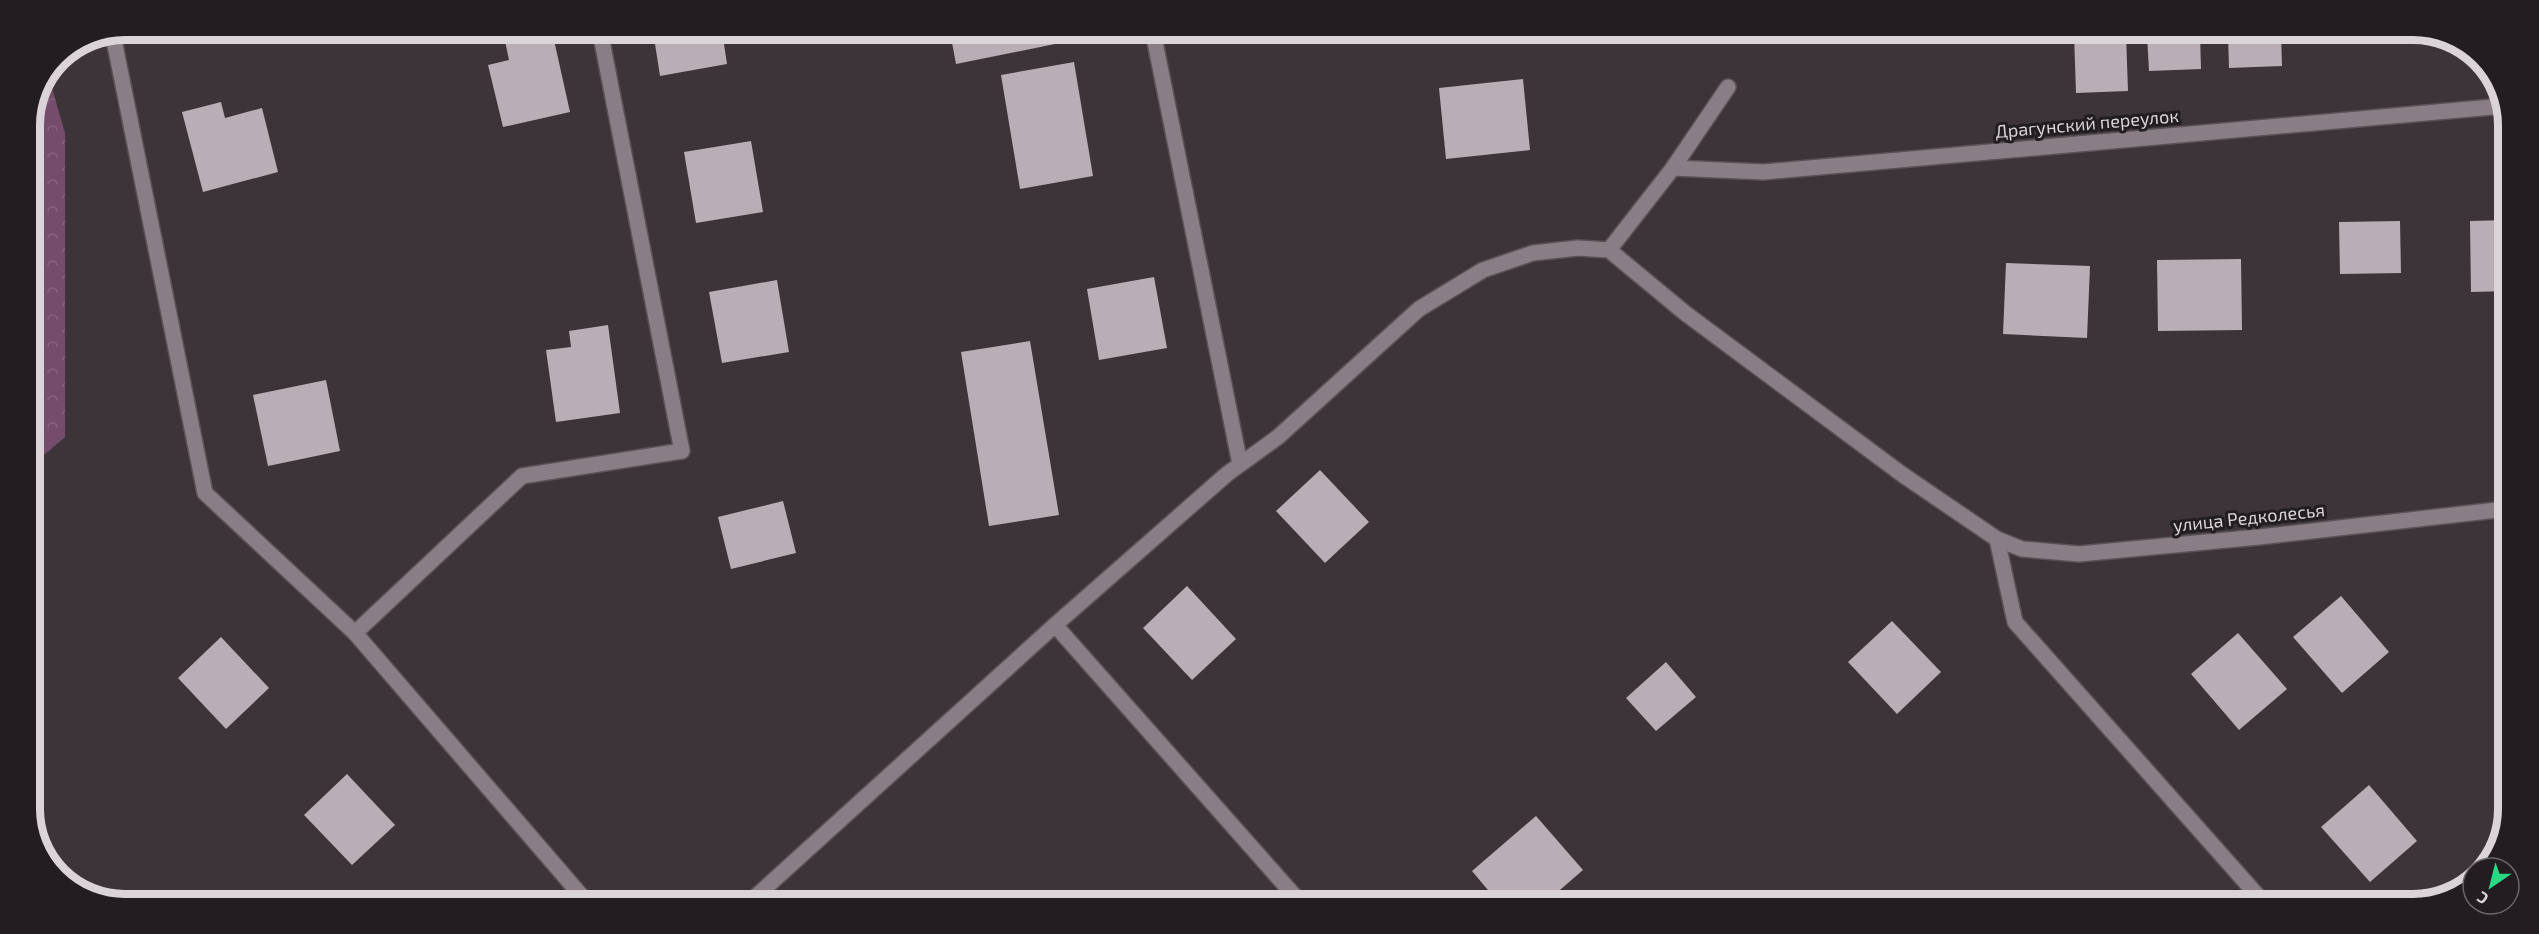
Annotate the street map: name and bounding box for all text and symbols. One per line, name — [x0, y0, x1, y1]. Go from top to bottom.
street label: Драгунский переулок — [1994, 104, 2180, 142]
street label: улица Редколесья — [2172, 498, 2326, 536]
north arrow — [2461, 856, 2521, 916]
text: С — [2473, 888, 2491, 909]

